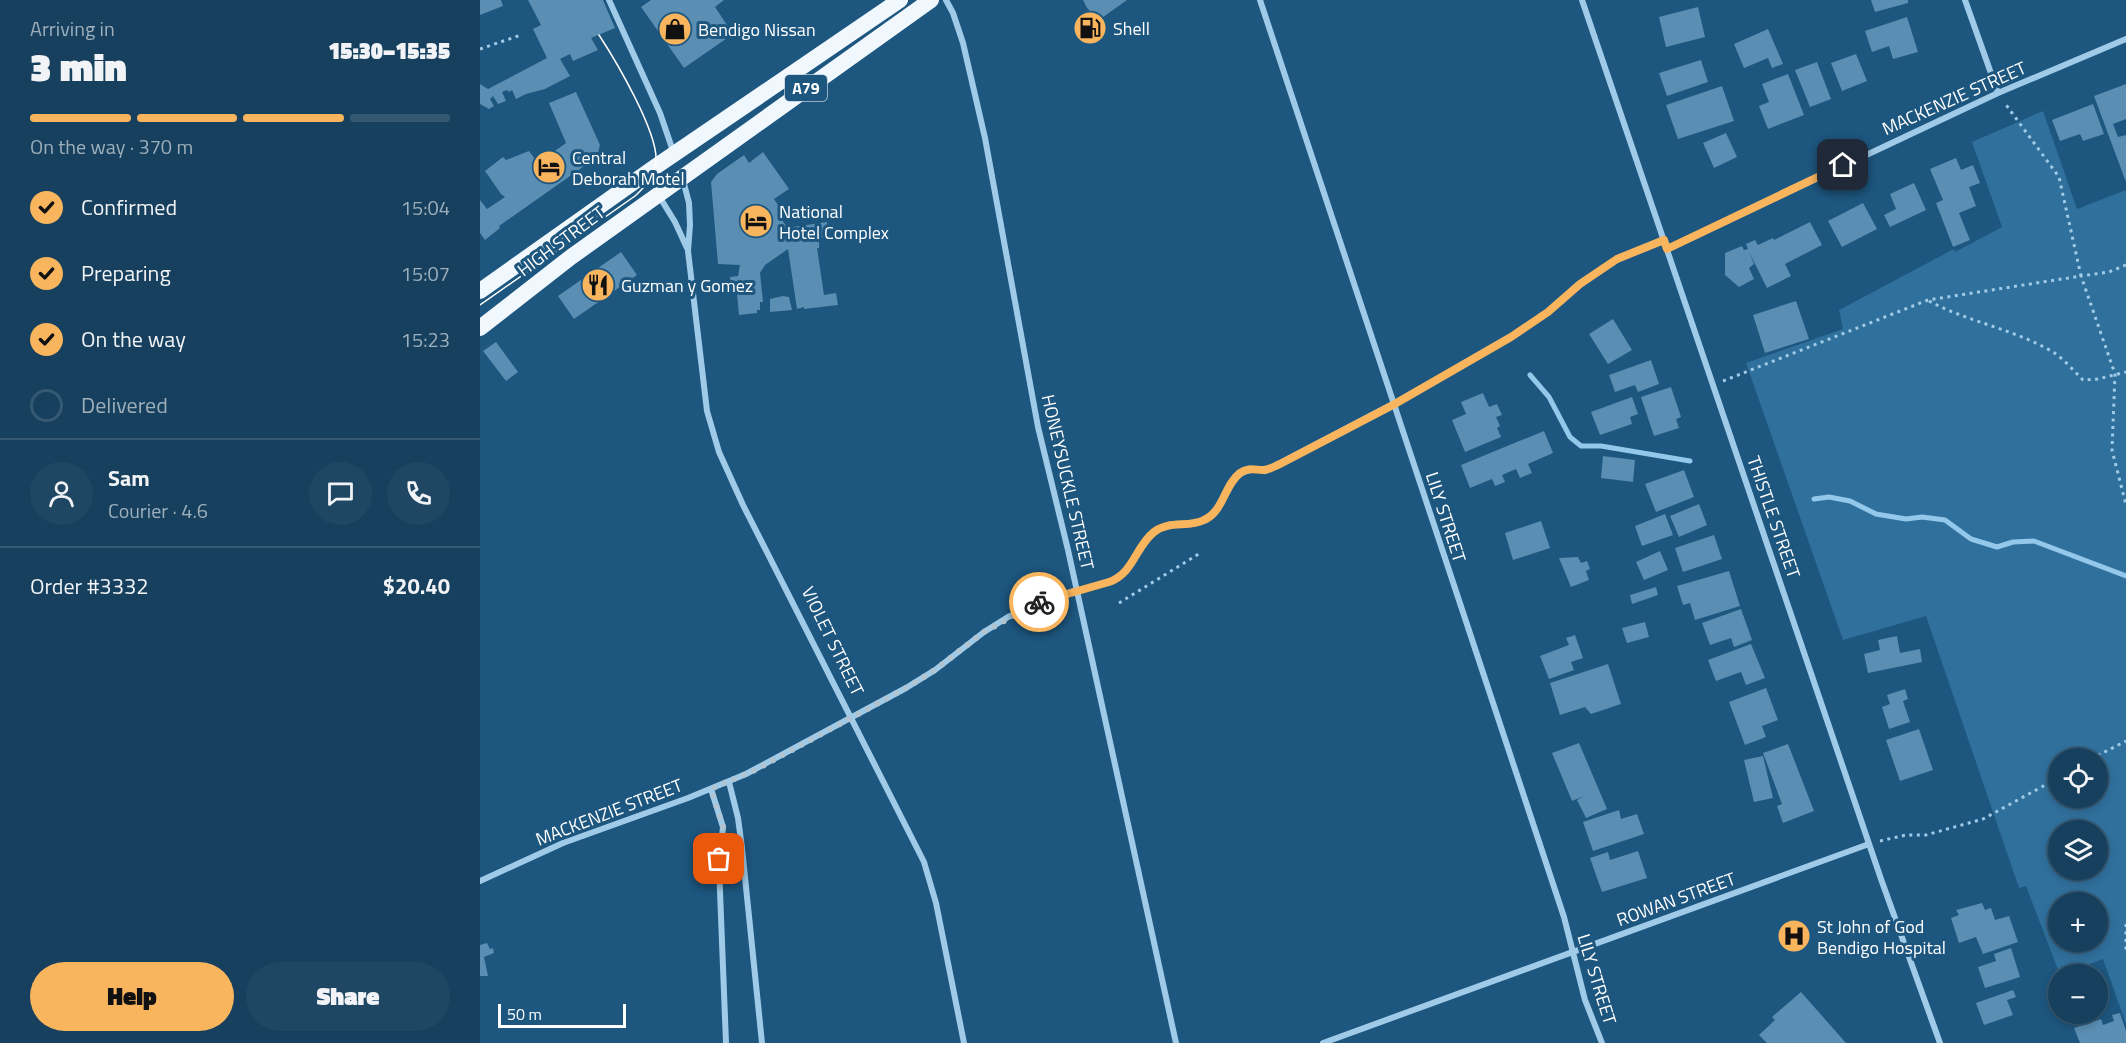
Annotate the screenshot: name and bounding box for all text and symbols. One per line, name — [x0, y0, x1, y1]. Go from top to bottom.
fuel station icon: Shell — [1072, 10, 1108, 46]
shop icon: Bendigo Nissan — [657, 11, 693, 47]
text: Arriving in — [30, 13, 115, 44]
place label: Shell — [1113, 15, 1150, 42]
place label: Bendigo Nissan — [698, 16, 816, 43]
text: 15:30–15:35 — [328, 34, 450, 68]
text: 3 min — [30, 37, 127, 96]
street label: MACKENZIE STREET — [1877, 54, 2031, 142]
road number: A79 — [785, 75, 827, 101]
text: On the way · 370 m — [30, 131, 193, 162]
pin — [1817, 139, 1868, 190]
place label: Central Deborah Motel — [572, 144, 685, 192]
icon: home — [1826, 148, 1859, 181]
hotel icon: Central Deborah Motel — [531, 149, 567, 185]
text: Confirmed — [81, 190, 177, 224]
icon: check — [30, 191, 63, 224]
text: 15:04 — [401, 192, 450, 223]
place label: National Hotel Complex — [779, 198, 889, 246]
street label: HIGH STREET — [512, 199, 611, 283]
hotel icon: National Hotel Complex — [738, 203, 774, 239]
text: Preparing — [81, 256, 171, 290]
icon: check — [30, 257, 63, 290]
text: 15:07 — [401, 258, 450, 289]
restaurant icon: Guzman y Gomez — [580, 267, 616, 303]
place label: Guzman y Gomez — [621, 272, 753, 299]
text: On the way — [81, 322, 186, 356]
icon: check — [30, 323, 63, 356]
text: 15:23 — [401, 324, 450, 355]
text: Delivered — [81, 388, 168, 422]
street label: HONEYSUCKLE STREET — [1035, 392, 1101, 573]
street label: THISTLE STREET — [1740, 452, 1808, 582]
text: Sam — [108, 461, 150, 495]
button: person — [30, 462, 93, 525]
button: chat — [309, 462, 372, 525]
button: phone — [387, 462, 450, 525]
street label: LILY STREET — [1419, 468, 1473, 566]
text: Courier · 4.6 — [108, 495, 208, 526]
text: Order #3332 — [30, 569, 149, 603]
text: $20.40 — [383, 569, 450, 603]
courier — [1009, 572, 1069, 632]
street label: VIOLET STREET — [795, 582, 871, 701]
icon: bike — [1023, 586, 1056, 619]
map controls — [2048, 748, 2108, 1024]
button: locate — [2048, 748, 2108, 808]
street label: MACKENZIE STREET — [532, 771, 687, 852]
button: layers — [2048, 820, 2108, 880]
pin — [693, 833, 744, 884]
icon: bag — [702, 842, 735, 875]
street label: ROWAN STREET — [1613, 865, 1740, 933]
button: + — [2048, 892, 2108, 952]
place label: St John of God Bendigo Hospital — [1817, 913, 1946, 961]
hospital icon: St John of God Bendigo Hospital — [1776, 918, 1812, 954]
street label: LILY STREET — [1570, 930, 1624, 1028]
button: Help — [30, 962, 234, 1031]
button: Share — [246, 962, 450, 1031]
button: − — [2048, 964, 2108, 1024]
scale bar — [498, 1001, 626, 1028]
text: 50 m — [507, 1002, 542, 1026]

